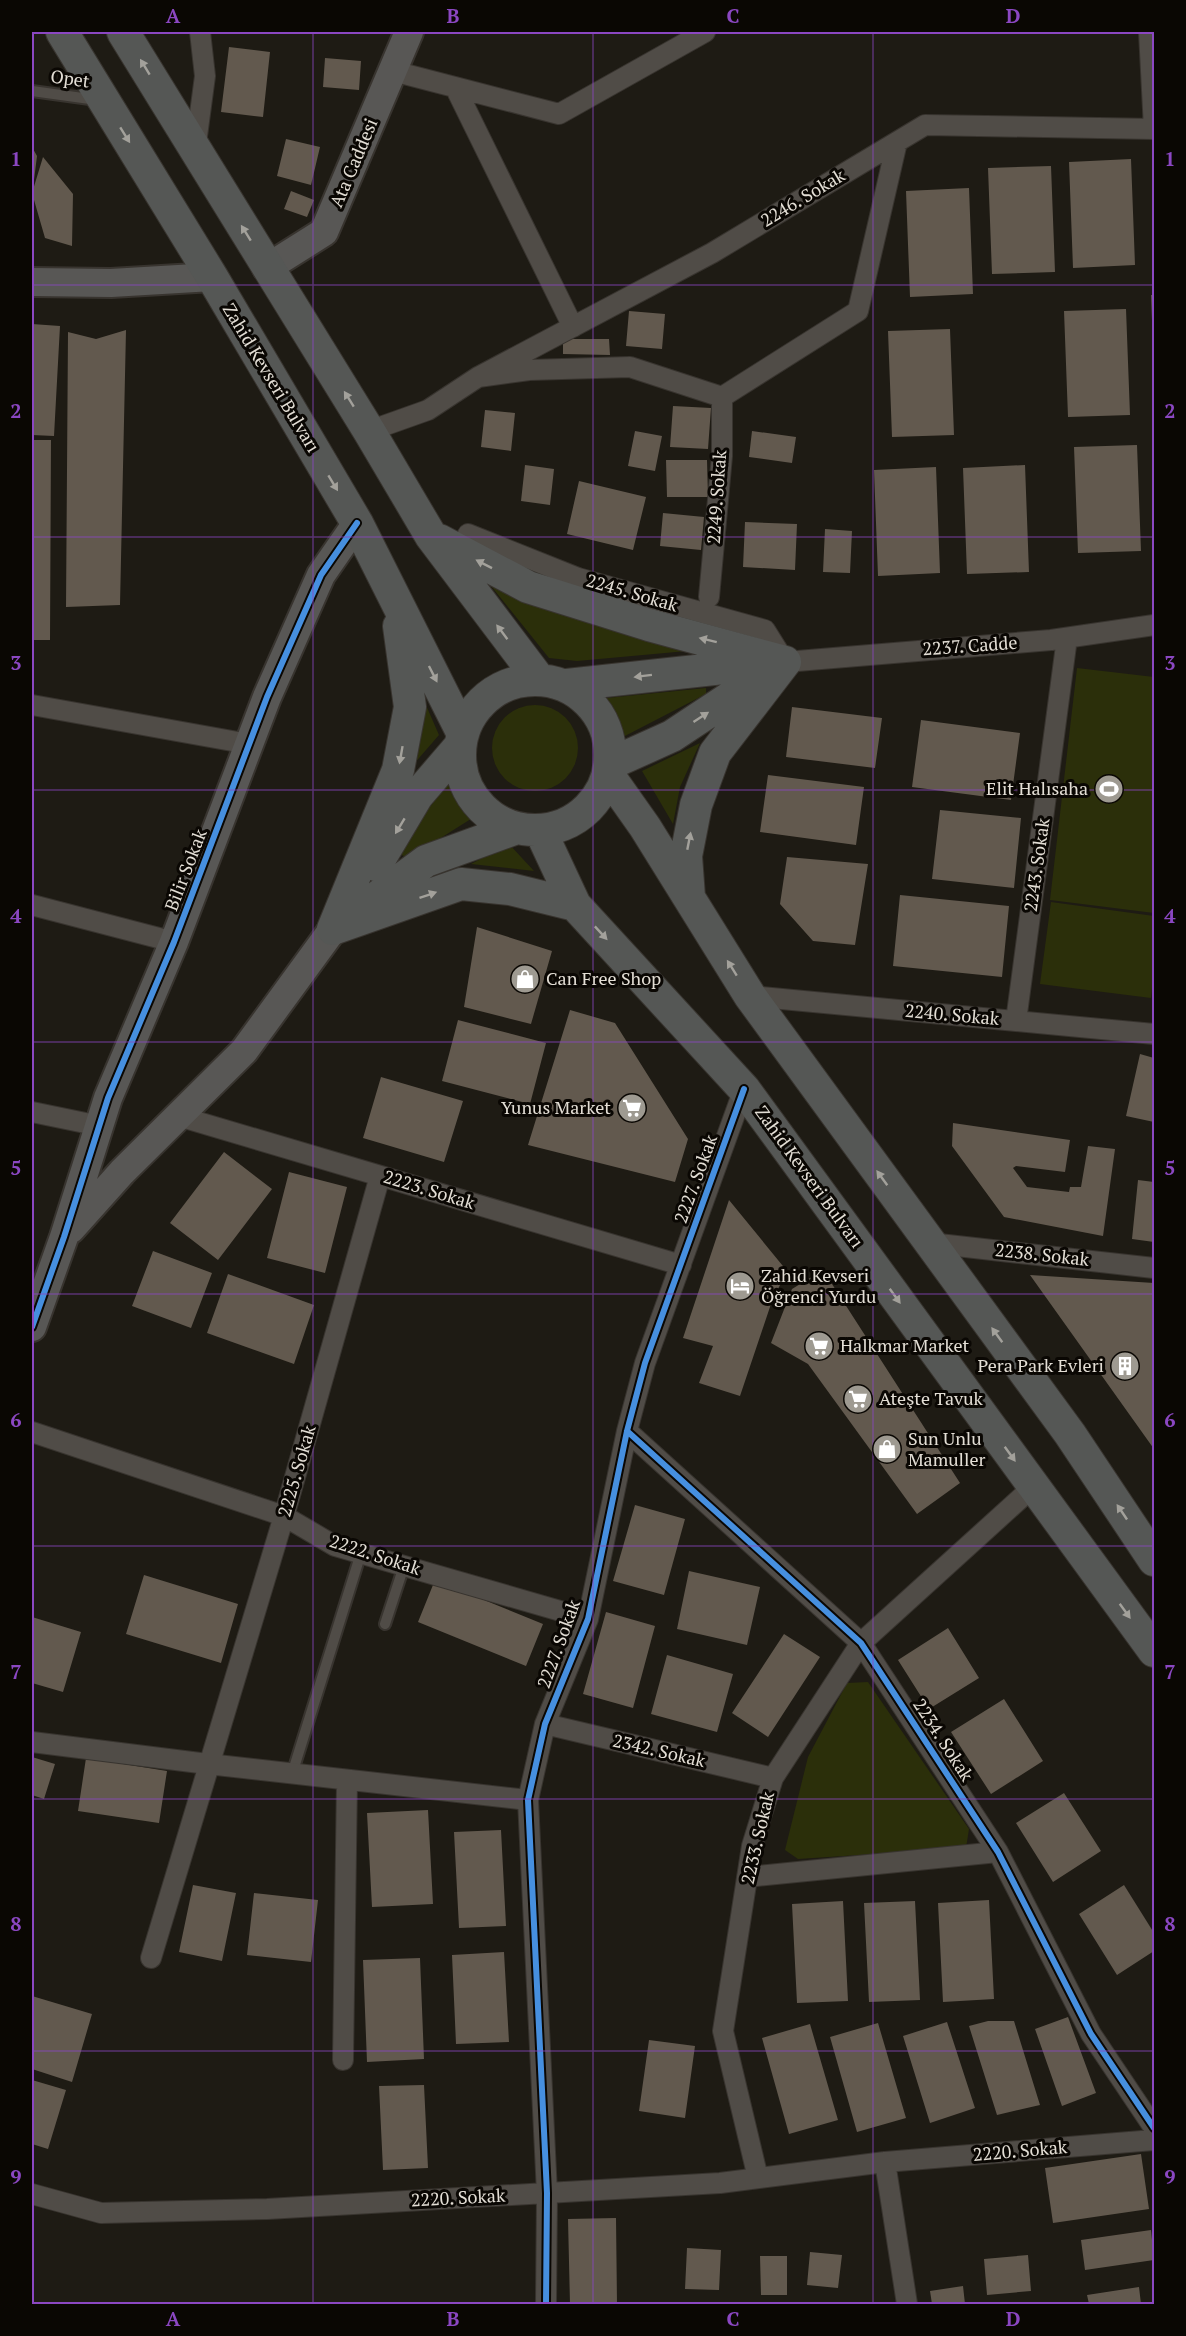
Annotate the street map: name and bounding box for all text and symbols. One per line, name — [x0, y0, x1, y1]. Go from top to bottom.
text: A — [166, 2, 181, 29]
text: B — [447, 2, 460, 29]
text: C — [726, 2, 740, 29]
text: D — [1006, 2, 1020, 29]
one-way arrow — [139, 59, 150, 75]
street label: Opet — [49, 63, 92, 93]
street label: Ata Caddesi — [324, 114, 383, 211]
one-way arrow — [119, 127, 130, 143]
text: 1 — [10, 145, 22, 172]
text: 1 — [1164, 145, 1176, 172]
street label: 2246. Sokak — [756, 162, 850, 232]
one-way arrow — [241, 225, 252, 242]
street label: Zahid Kevseri Bulvarı — [218, 298, 326, 457]
one-way arrow — [343, 391, 354, 407]
text: 2 — [10, 397, 22, 424]
text: 2 — [1164, 397, 1176, 424]
street label: 2249. Sokak — [701, 448, 731, 545]
one-way arrow — [328, 474, 338, 491]
one-way arrow — [476, 559, 493, 569]
street label: 2245. Sokak — [584, 568, 682, 617]
one-way arrow — [497, 624, 509, 639]
street label: 2237. Cadde — [922, 630, 1018, 660]
one-way arrow — [699, 634, 717, 644]
text: 3 — [10, 649, 22, 676]
text: 3 — [1164, 649, 1176, 676]
one-way arrow — [428, 666, 438, 683]
one-way arrow — [633, 672, 652, 681]
one-way arrow — [693, 712, 709, 723]
one-way arrow — [396, 745, 405, 764]
sports icon: Elit Halısaha — [1093, 773, 1125, 805]
place label: Elit Halısaha — [986, 776, 1088, 800]
street label: 2243. Sokak — [1018, 816, 1055, 913]
one-way arrow — [394, 818, 405, 834]
street label: Bilir Sokak — [158, 825, 212, 914]
one-way arrow — [685, 831, 694, 850]
one-way arrow — [419, 890, 437, 900]
text: 4 — [10, 902, 22, 929]
text: 4 — [1164, 902, 1176, 929]
one-way arrow — [594, 926, 608, 941]
one-way arrow — [727, 960, 738, 976]
shop icon: Can Free Shop — [509, 963, 541, 995]
place label: Can Free Shop — [546, 966, 661, 990]
street label: 2240. Sokak — [904, 998, 1001, 1030]
supermarket icon: Yunus Market — [616, 1092, 648, 1124]
place label: Yunus Market — [501, 1095, 611, 1119]
street label: Zahid Kevseri Bulvarı — [750, 1101, 869, 1252]
street label: 2227. Sokak — [668, 1130, 722, 1226]
text: 5 — [10, 1154, 22, 1181]
text: 5 — [1164, 1154, 1176, 1181]
street label: 2223. Sokak — [381, 1164, 479, 1215]
one-way arrow — [877, 1170, 889, 1185]
street label: 2238. Sokak — [994, 1237, 1091, 1271]
place label: Zahid Kevseri Öğrenci Yurdu — [761, 1263, 876, 1308]
hotel icon: Zahid Kevseri Öğrenci Yurdu — [724, 1270, 756, 1302]
one-way arrow — [889, 1288, 901, 1304]
one-way arrow — [992, 1328, 1004, 1343]
supermarket icon: Halkmar Market — [803, 1330, 835, 1362]
place label: Halkmar Market — [840, 1333, 970, 1357]
building icon: Pera Park Evleri — [1109, 1350, 1141, 1382]
place label: Pera Park Evleri — [978, 1353, 1104, 1377]
supermarket icon: Ateşte Tavuk — [842, 1383, 874, 1415]
place label: Ateşte Tavuk — [879, 1386, 984, 1410]
text: 6 — [10, 1406, 22, 1433]
text: 6 — [1164, 1406, 1176, 1433]
street label: 2225. Sokak — [272, 1421, 321, 1519]
place label: Sun Unlu Mamuller — [908, 1426, 985, 1471]
shop icon: Sun Unlu Mamuller — [871, 1433, 903, 1465]
one-way arrow — [1004, 1445, 1016, 1461]
one-way arrow — [1116, 1504, 1128, 1520]
street label: 2222. Sokak — [327, 1528, 425, 1580]
street label: 2227. Sokak — [531, 1595, 585, 1691]
one-way arrow — [1119, 1603, 1131, 1619]
text: 7 — [10, 1658, 22, 1685]
text: 7 — [1164, 1658, 1176, 1685]
street label: 2234. Sokak — [908, 1693, 980, 1786]
street label: 2342. Sokak — [611, 1728, 709, 1772]
street label: 2233. Sokak — [735, 1788, 779, 1886]
text: 8 — [10, 1910, 22, 1937]
text: 8 — [1164, 1910, 1176, 1937]
street label: 2220. Sokak — [972, 2134, 1069, 2166]
text: 9 — [10, 2163, 22, 2190]
text: 9 — [1164, 2163, 1176, 2190]
street label: 2220. Sokak — [410, 2183, 506, 2211]
text: A — [166, 2305, 181, 2332]
text: B — [447, 2305, 460, 2332]
text: C — [726, 2305, 740, 2332]
text: D — [1006, 2305, 1020, 2332]

